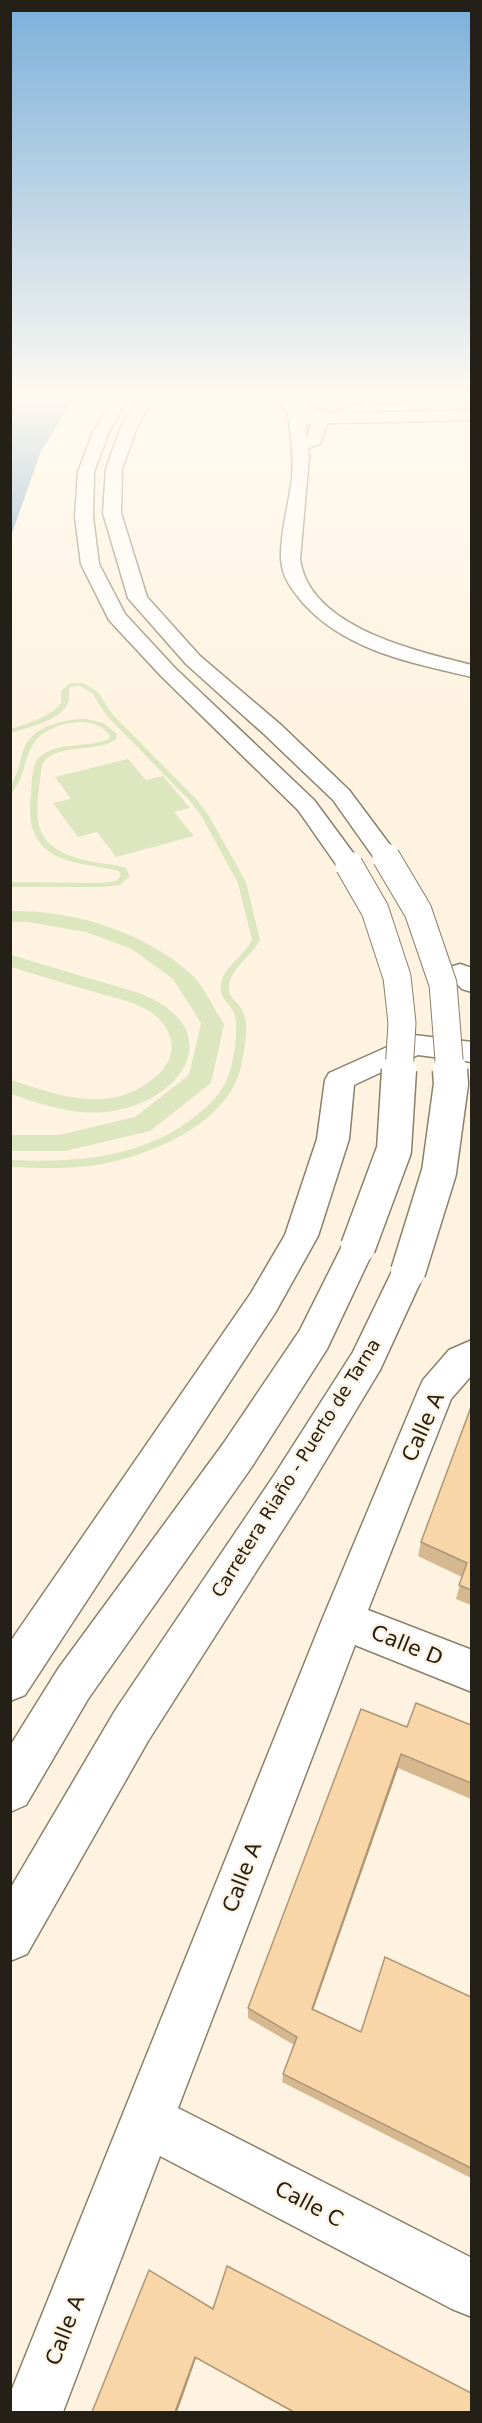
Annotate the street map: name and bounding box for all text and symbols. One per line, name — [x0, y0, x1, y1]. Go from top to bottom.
street label: Carretera Riaño - Puerto de Tarna — [207, 1335, 384, 1601]
street label: Calle A — [397, 1388, 449, 1465]
street label: Calle D — [368, 1620, 446, 1670]
street label: Calle A — [218, 1838, 267, 1915]
street label: Calle C — [271, 2176, 347, 2232]
street label: Calle A — [41, 2291, 90, 2368]

